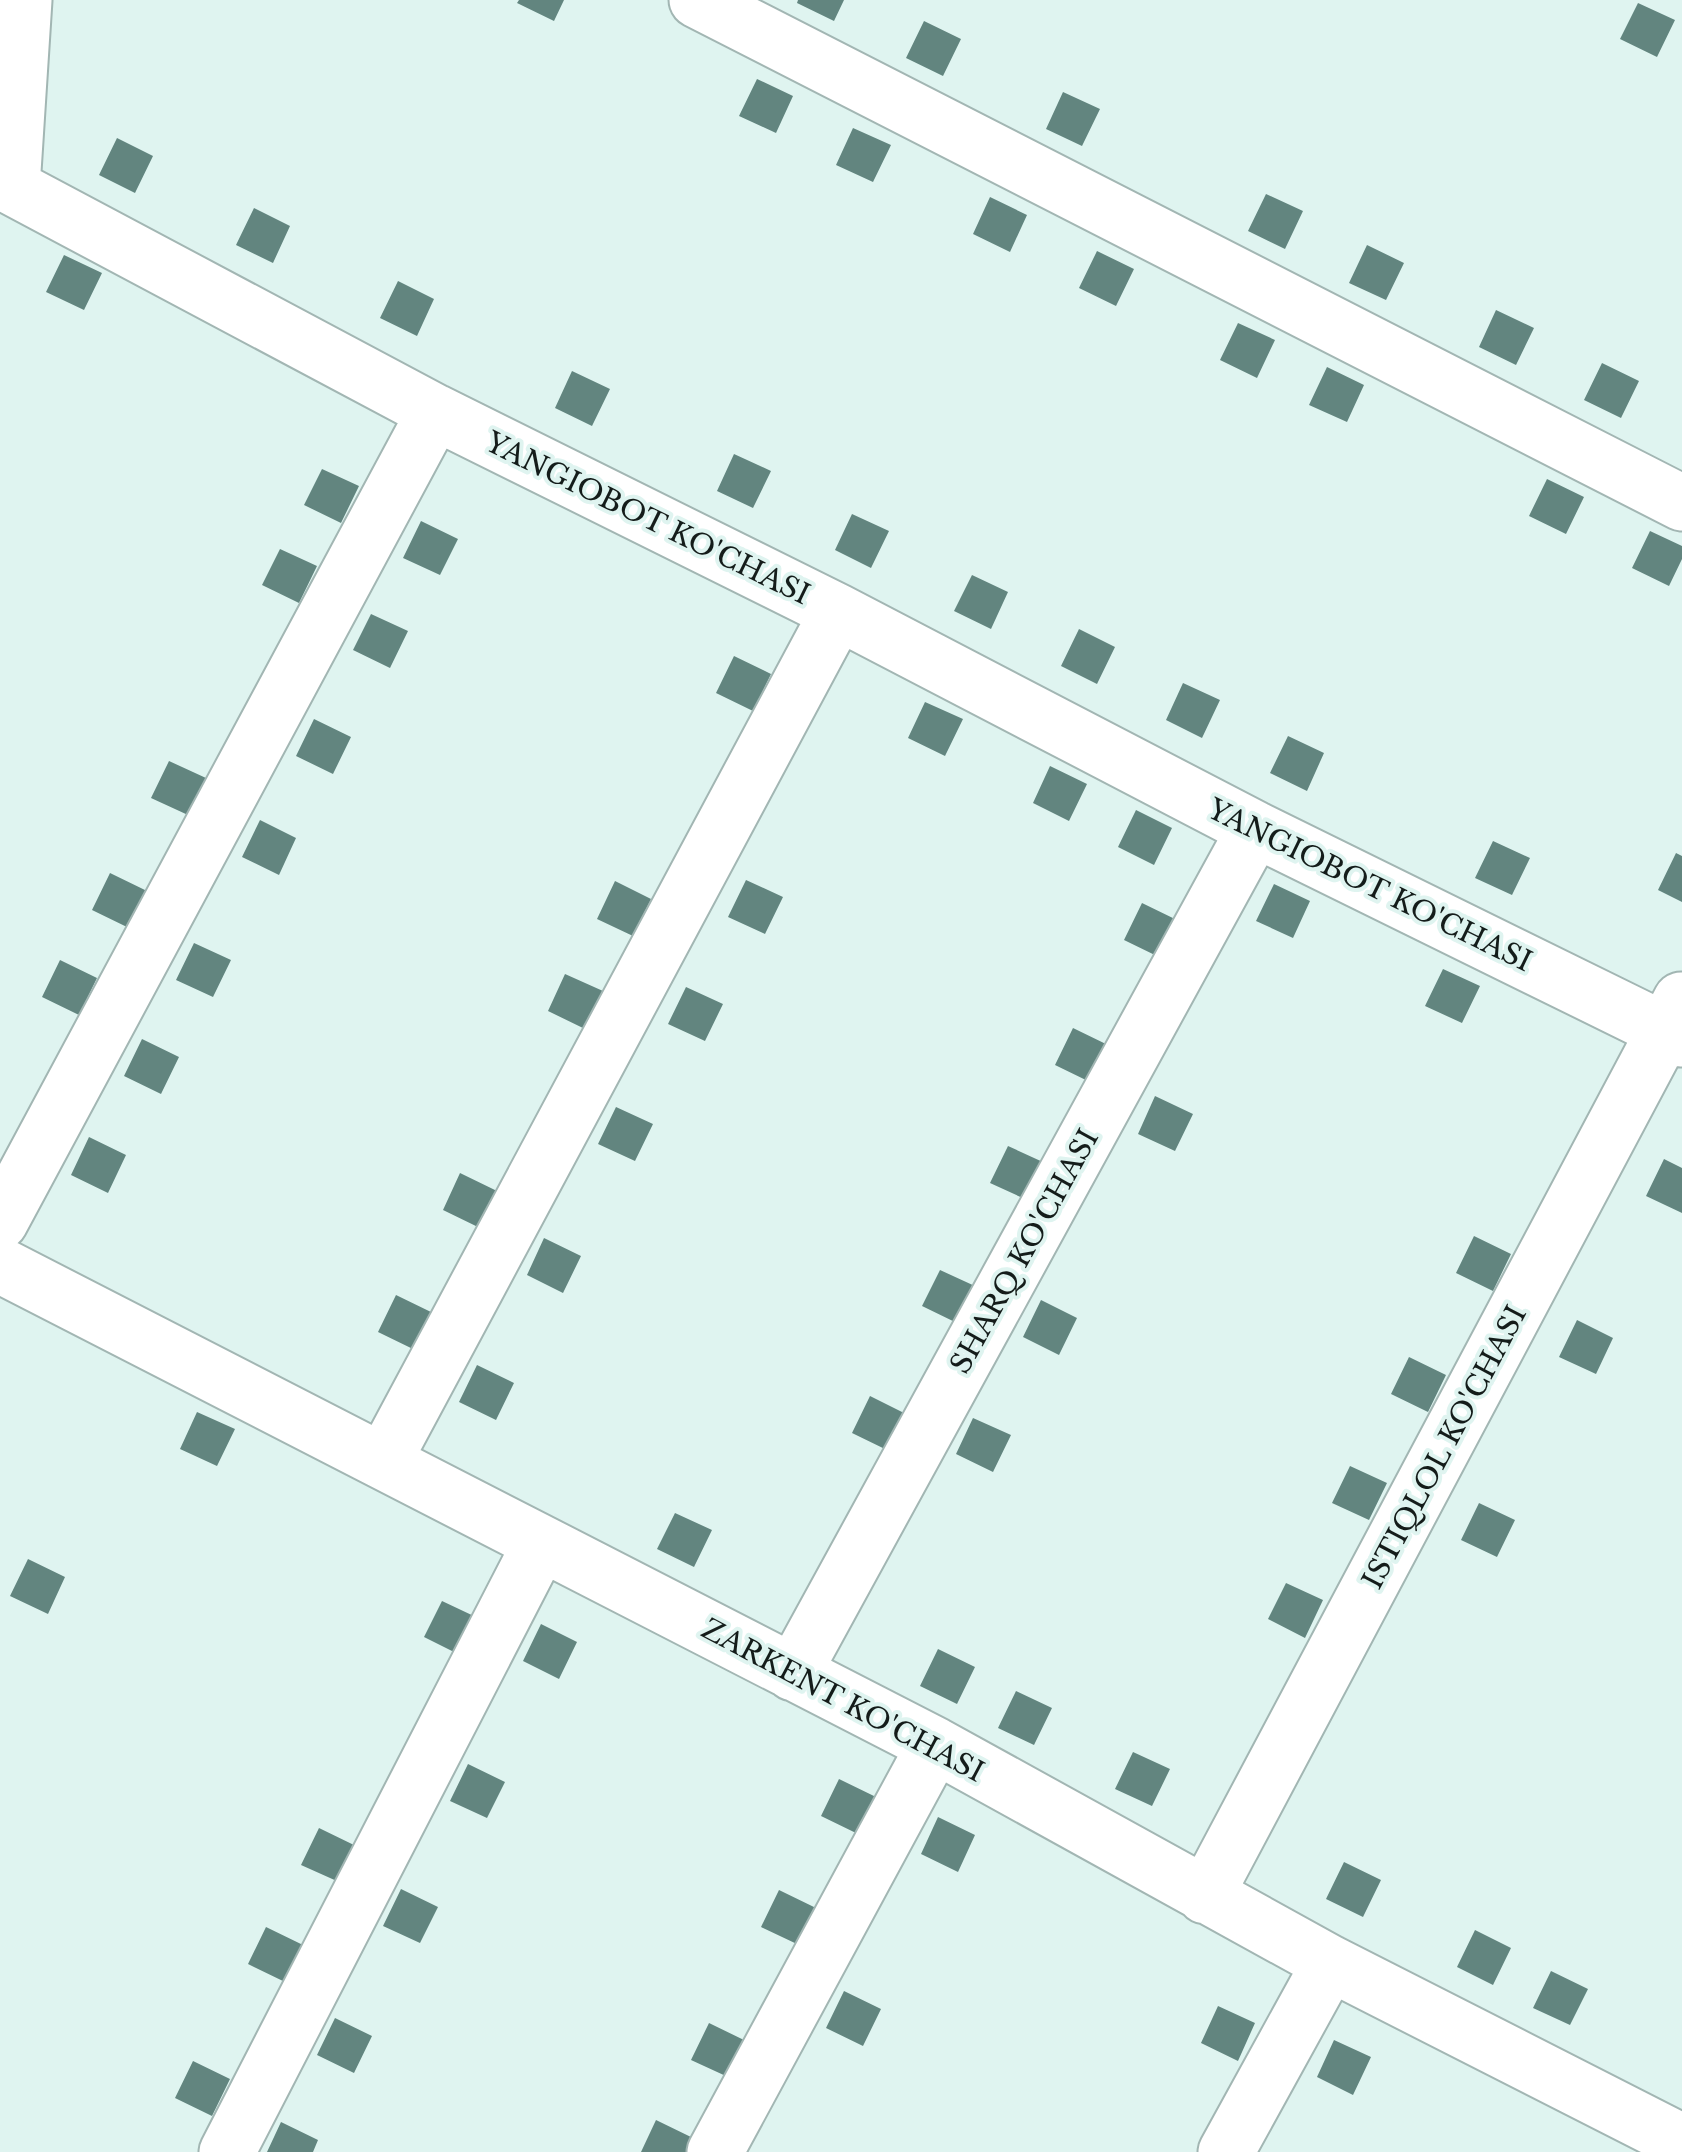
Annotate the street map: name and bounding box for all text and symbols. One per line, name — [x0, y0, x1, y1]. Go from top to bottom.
street label: YANGIOBOT KO'CHASI — [479, 424, 816, 612]
street label: YANGIOBOT KO'CHASI — [1201, 791, 1538, 979]
street label: SHARQ KO'CHASI — [943, 1123, 1106, 1380]
street label: ISTIQLOL KO'CHASI — [1355, 1300, 1534, 1595]
street label: ZARKENT KO'CHASI — [696, 1611, 990, 1790]

